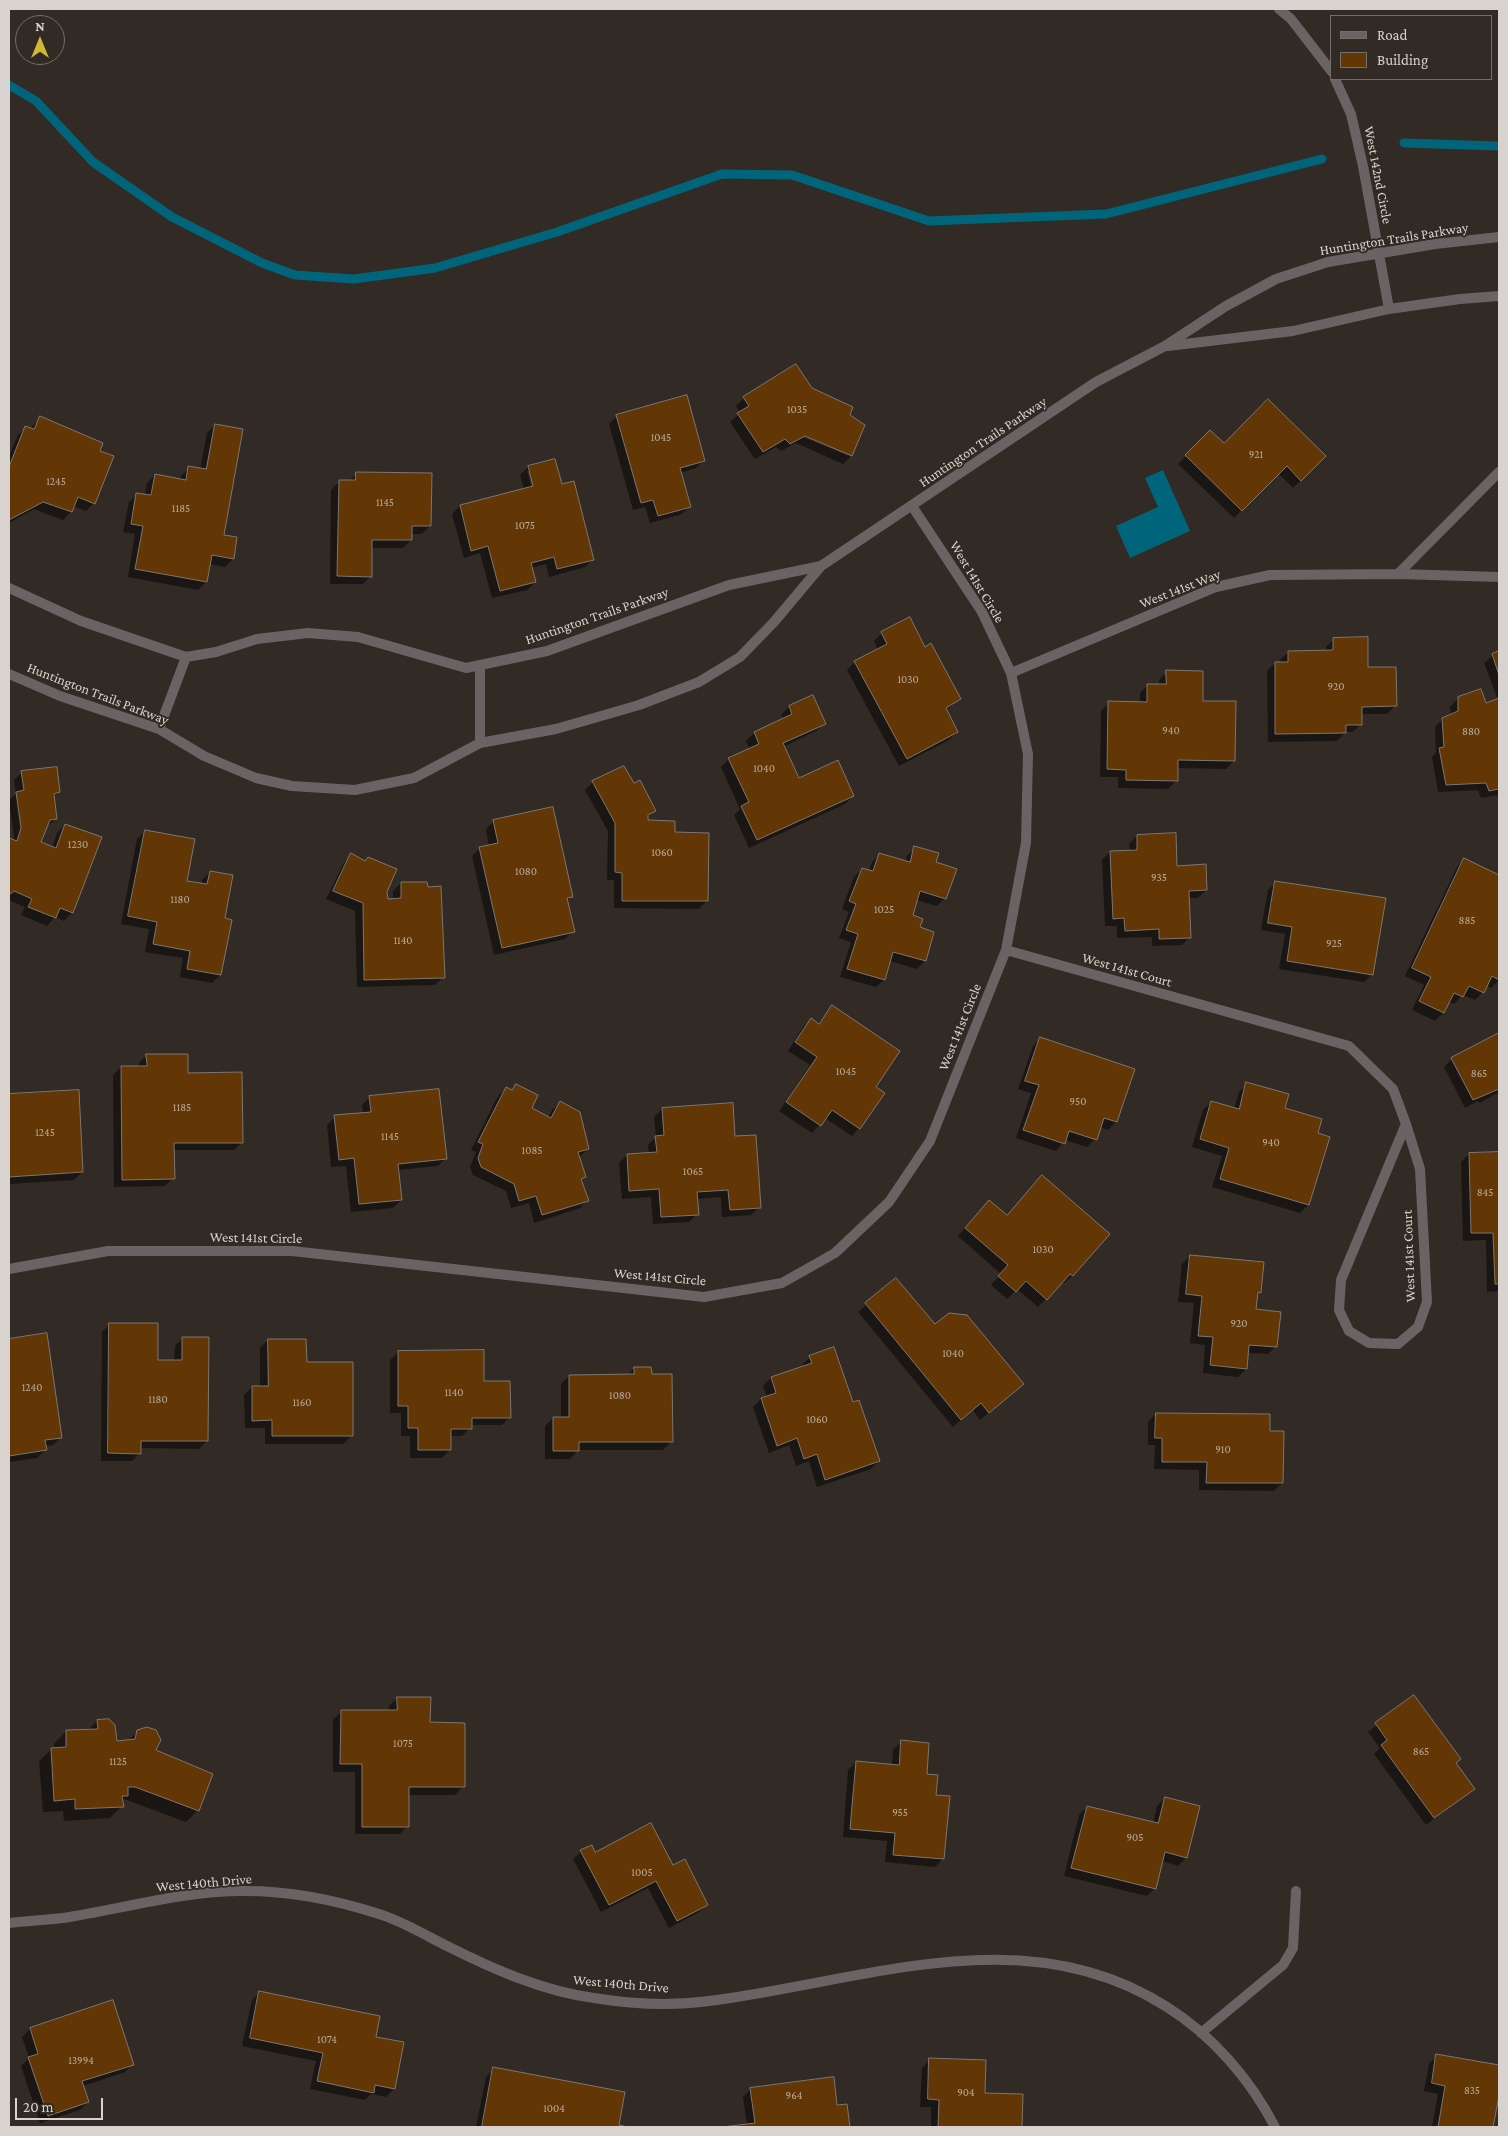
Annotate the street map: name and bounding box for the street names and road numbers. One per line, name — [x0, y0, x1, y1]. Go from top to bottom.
street label: West 142nd Circle — [1360, 125, 1396, 225]
street label: Huntington Trails Parkway — [1318, 219, 1470, 259]
street label: Huntington Trails Parkway — [916, 393, 1050, 491]
street label: West 141st Circle — [946, 538, 1008, 626]
street label: West 141st Way — [1137, 566, 1223, 612]
street label: Huntington Trails Parkway — [523, 584, 671, 648]
street label: Huntington Trails Parkway — [25, 659, 171, 729]
street label: West 141st Court — [1080, 949, 1174, 991]
street label: West 141st Circle — [935, 981, 985, 1073]
street label: West 141st Court — [1399, 1209, 1419, 1303]
street label: West 141st Circle — [210, 1229, 302, 1247]
street label: West 141st Circle — [613, 1265, 707, 1289]
street label: West 140th Drive — [155, 1870, 253, 1896]
street label: West 140th Drive — [572, 1971, 670, 1997]

